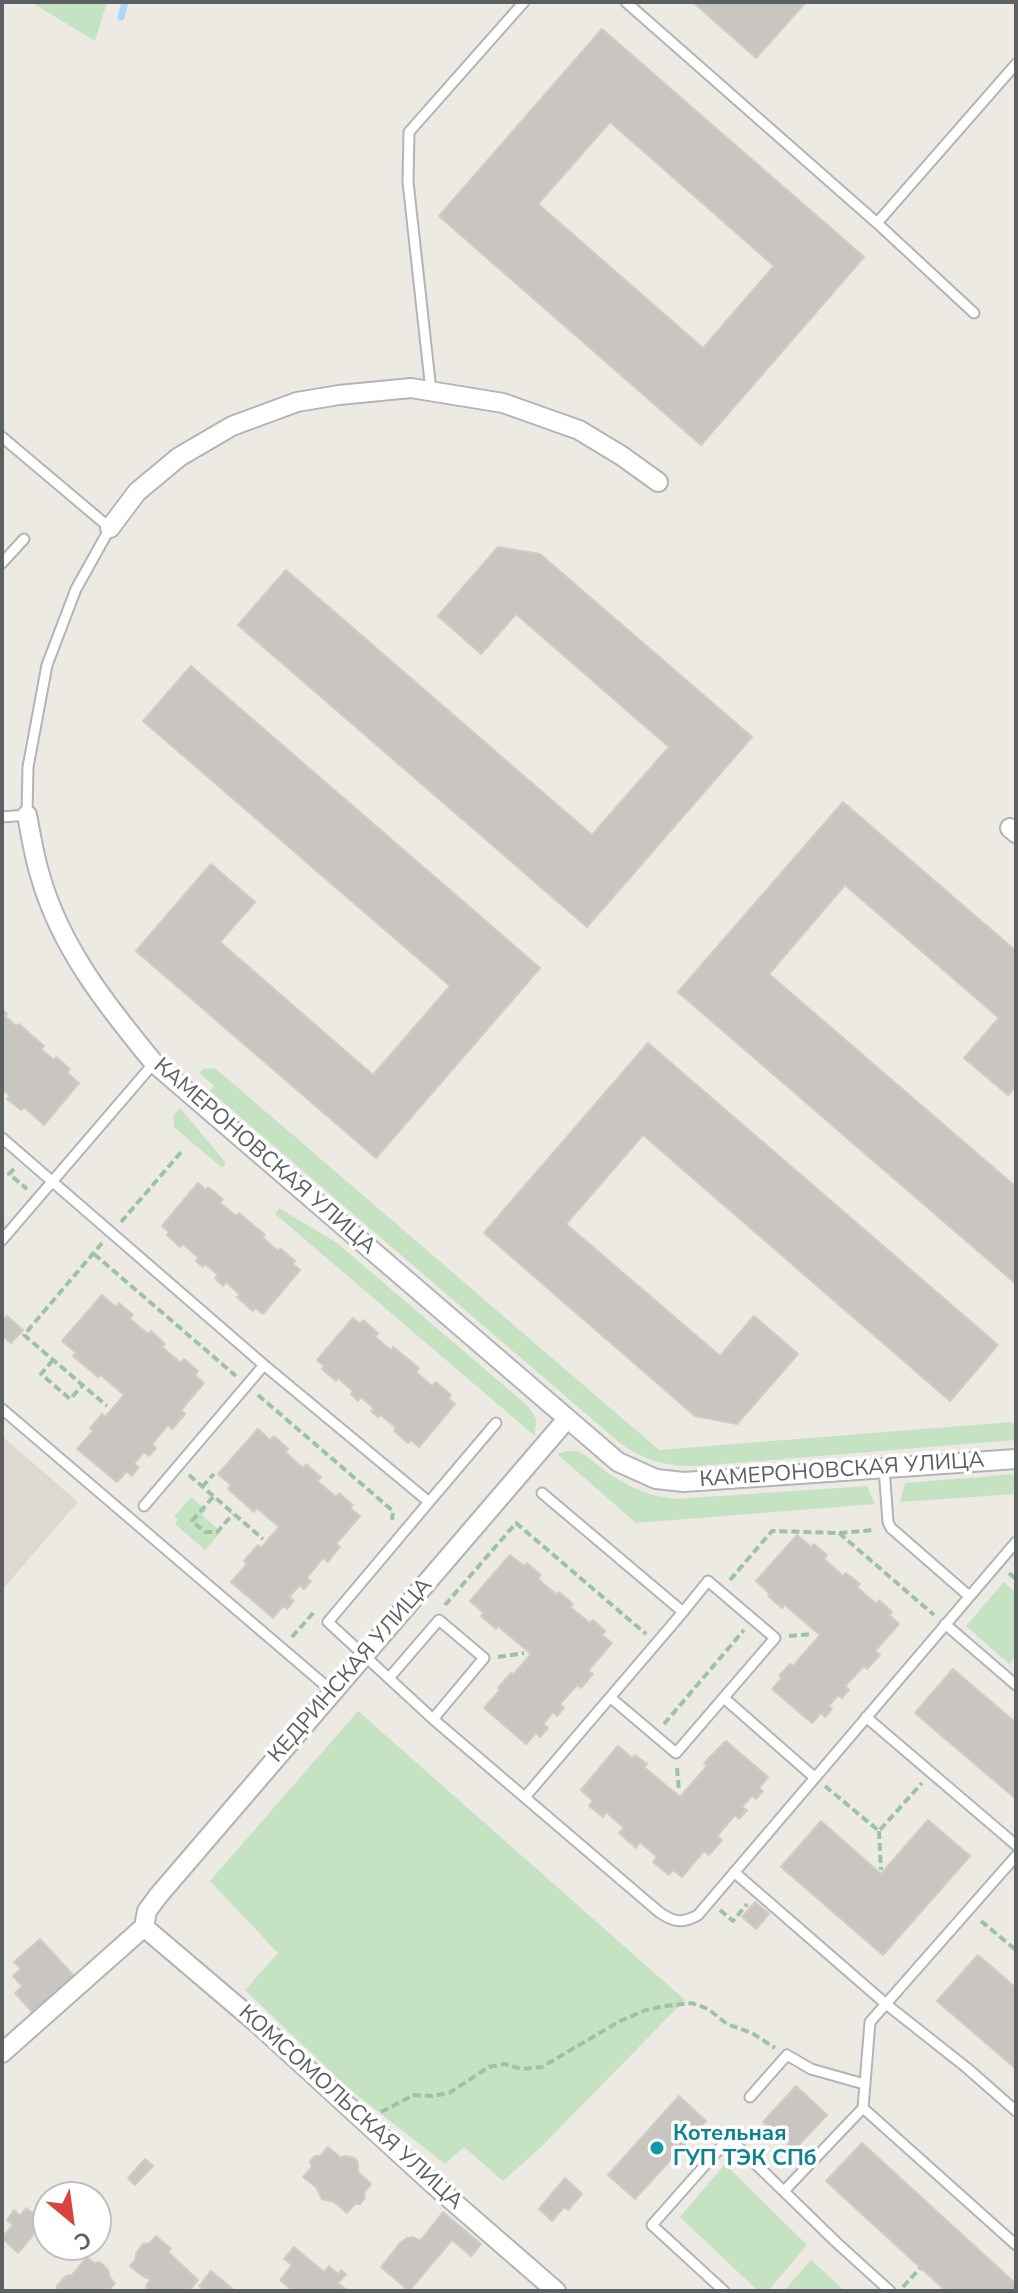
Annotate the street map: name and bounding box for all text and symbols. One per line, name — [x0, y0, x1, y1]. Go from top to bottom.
street label: КАМЕРОНОВСКАЯ УЛИЦА — [148, 1053, 380, 1261]
street label: КАМЕРОНОВСКАЯ УЛИЦА — [699, 1448, 985, 1494]
street label: КЕДРИНСКАЯ УЛИЦА — [264, 1573, 438, 1769]
street label: КОМСОМОЛЬСКАЯ УЛИЦА — [232, 2000, 468, 2216]
place label: Котельная ГУП ТЭК СПб — [673, 2122, 817, 2174]
marker: Котельная ГУП ТЭК СПб — [648, 2139, 666, 2157]
north arrow — [32, 2181, 112, 2261]
text: С — [69, 2223, 96, 2257]

